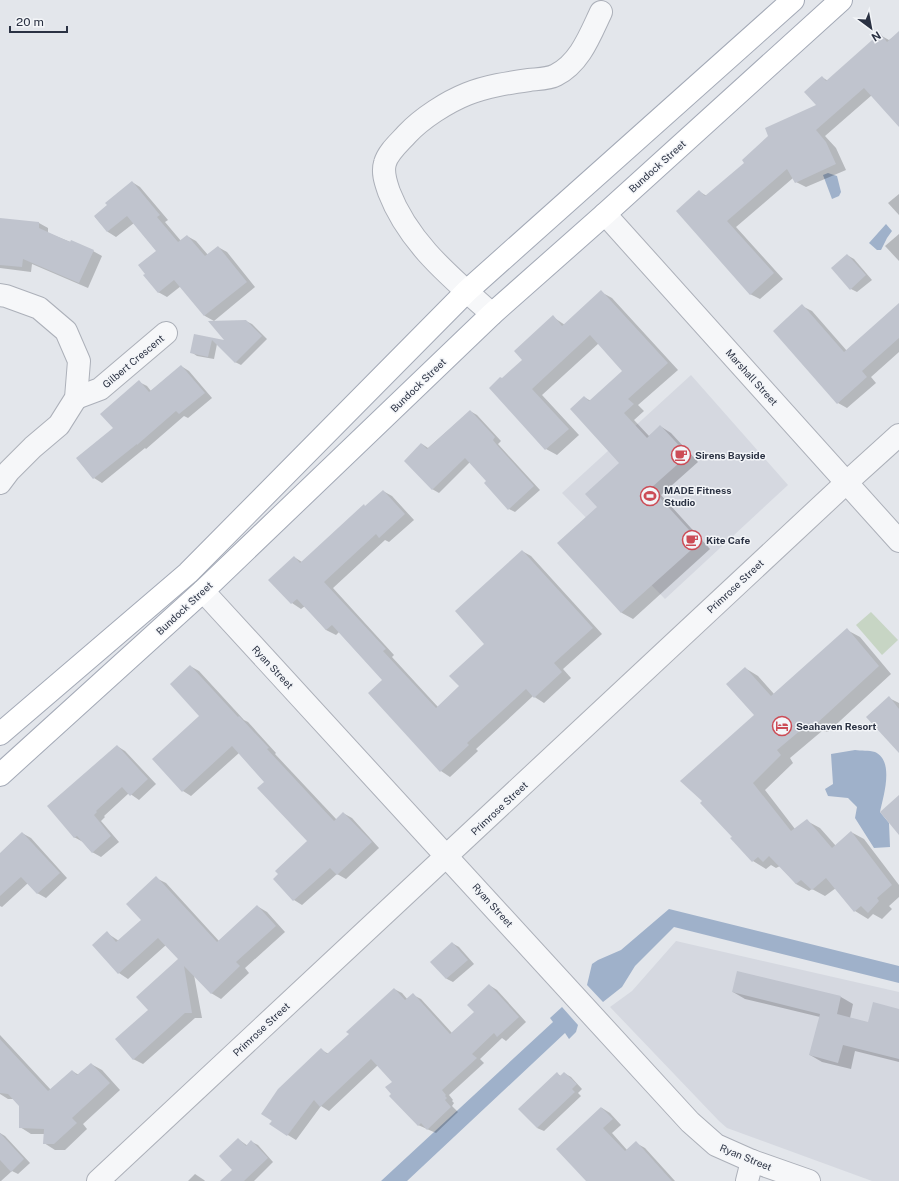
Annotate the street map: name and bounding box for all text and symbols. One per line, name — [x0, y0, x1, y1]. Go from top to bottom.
scale bar — [10, 8, 67, 34]
north arrow — [851, 8, 891, 48]
text: 20 m — [16, 15, 44, 29]
text: N — [869, 29, 883, 44]
street label: Bundock Street — [626, 137, 688, 195]
street label: Gilbert Crescent — [100, 332, 166, 390]
street label: Marshall Street — [723, 346, 781, 408]
street label: Bundock Street — [388, 355, 448, 415]
cafe icon: Sirens Bayside — [670, 444, 692, 466]
place label: Sirens Bayside — [695, 449, 766, 461]
place label: MADE Fitness Studio — [664, 484, 731, 508]
sports icon: MADE Fitness Studio — [639, 485, 661, 507]
cafe icon: Kite Cafe — [681, 529, 703, 551]
place label: Kite Cafe — [706, 534, 750, 546]
street label: Primrose Street — [704, 557, 766, 615]
street label: Bundock Street — [153, 579, 215, 637]
street label: Ryan Street — [250, 643, 296, 691]
hotel icon: Seahaven Resort — [771, 715, 793, 737]
place label: Seahaven Resort — [796, 720, 876, 732]
street label: Primrose Street — [468, 779, 530, 837]
street label: Ryan Street — [470, 881, 516, 930]
street label: Primrose Street — [230, 1000, 292, 1058]
street label: Ryan Street — [718, 1141, 774, 1173]

